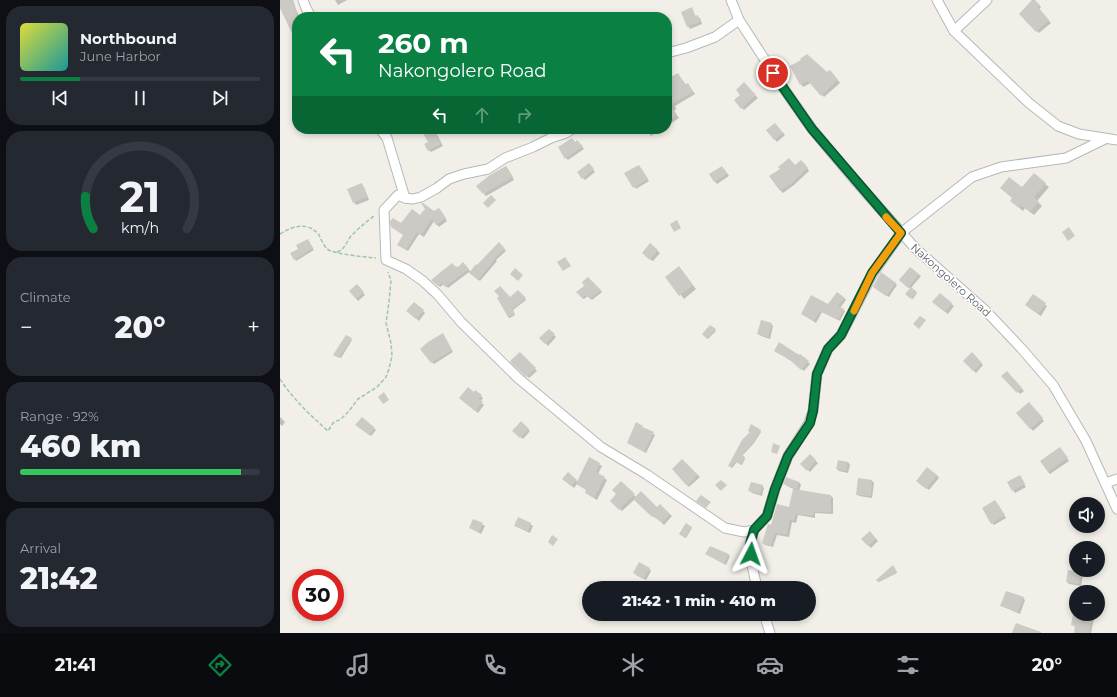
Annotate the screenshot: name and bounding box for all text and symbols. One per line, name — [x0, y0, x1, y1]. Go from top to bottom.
text: 260 m — [378, 26, 469, 60]
icon: left — [312, 28, 364, 80]
text: Northbound — [80, 29, 177, 48]
text: June Harbor — [80, 48, 161, 64]
pin — [756, 56, 790, 90]
text: Nakongolero Road — [378, 60, 546, 82]
icon: arrive — [762, 62, 784, 84]
icon: previous — [49, 87, 71, 109]
icon: pause — [129, 87, 151, 109]
icon: next — [209, 87, 231, 109]
icon: left — [429, 104, 451, 126]
icon: ahead — [471, 104, 493, 126]
icon: right — [513, 104, 535, 126]
text: 21 — [120, 172, 160, 222]
text: km/h — [121, 219, 159, 237]
street label: Nakongolero Road — [908, 240, 994, 320]
text: Climate — [20, 289, 71, 305]
text: 20° — [114, 309, 166, 346]
text: − — [20, 314, 33, 341]
text: + — [247, 314, 260, 341]
text: Range · 92% — [20, 408, 99, 424]
text: 460 km — [20, 428, 141, 465]
map controls — [1069, 497, 1105, 621]
button: sound — [1069, 497, 1105, 533]
position arrow — [730, 533, 772, 575]
text: Arrival — [20, 540, 61, 556]
button: + — [1069, 541, 1105, 577]
text: 21:42 — [20, 560, 98, 597]
speed limit sign: 30 — [292, 569, 344, 621]
button: − — [1069, 585, 1105, 621]
text: 21:42 · 1 min · 410 m — [622, 591, 776, 610]
icon: directions — [206, 651, 234, 679]
icon: music — [344, 651, 372, 679]
icon: phone — [481, 651, 509, 679]
icon: climate — [619, 651, 647, 679]
icon: car — [756, 651, 784, 679]
icon: filters — [894, 651, 922, 679]
text: 21:41 — [55, 654, 96, 676]
text: 20° — [1032, 654, 1062, 676]

